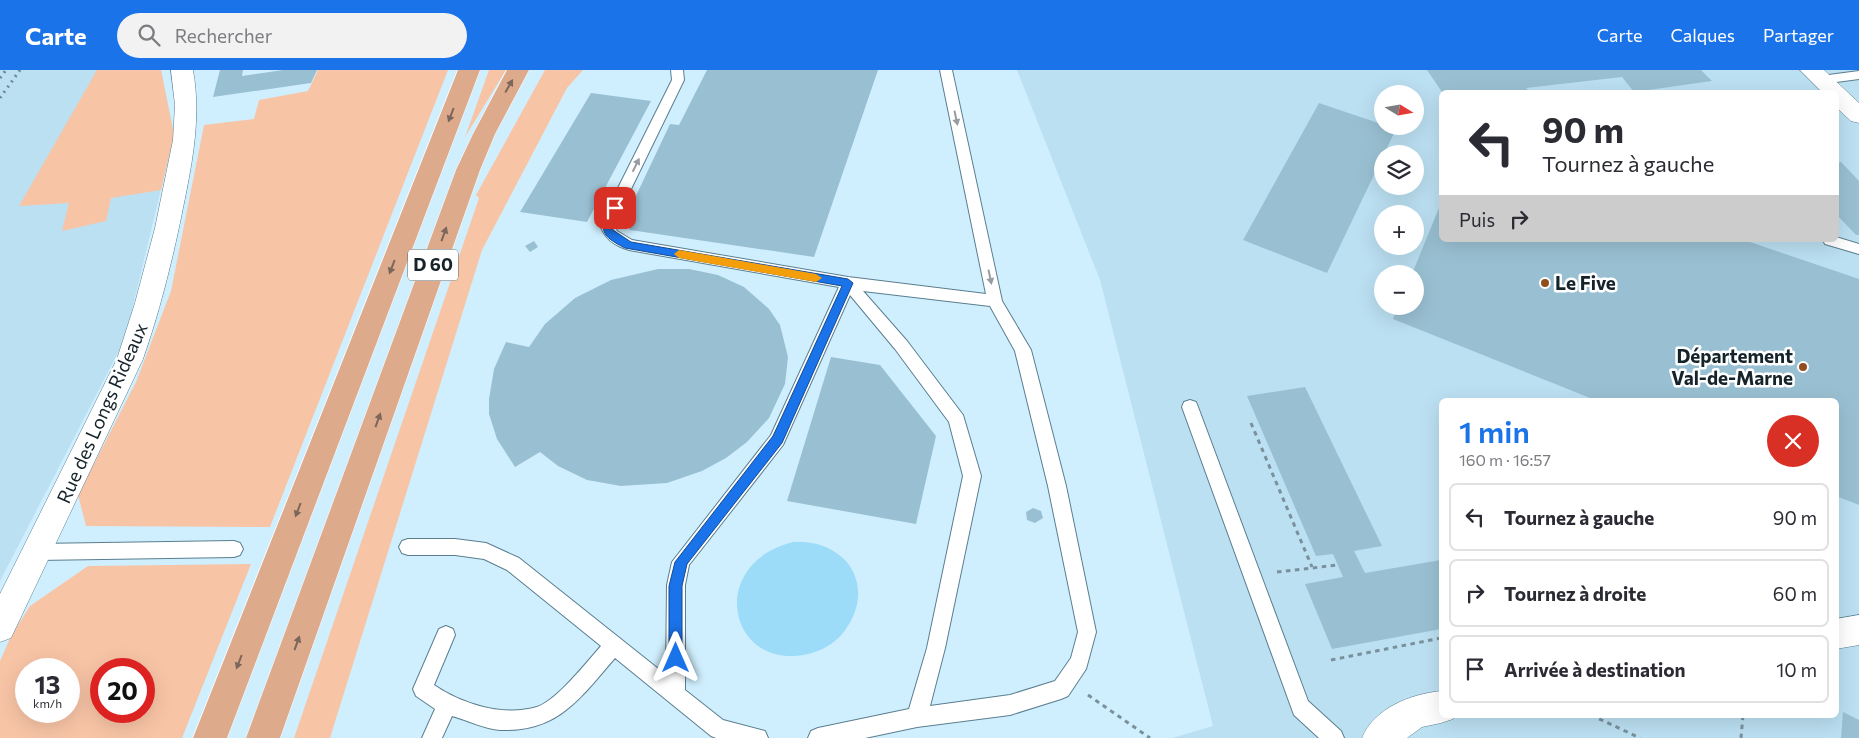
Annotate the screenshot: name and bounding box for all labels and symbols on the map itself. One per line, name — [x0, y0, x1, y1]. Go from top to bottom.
one-way arrow — [505, 79, 514, 92]
north arrow — [1374, 85, 1424, 135]
one-way arrow — [447, 108, 454, 123]
one-way arrow — [952, 110, 960, 125]
one-way arrow — [632, 158, 640, 172]
pin — [594, 187, 636, 229]
one-way arrow — [441, 227, 448, 242]
road number: D 60 — [408, 250, 458, 280]
one-way arrow — [388, 260, 396, 275]
one-way arrow — [986, 269, 994, 284]
place label: Le Five — [1555, 271, 1616, 294]
marker: Le Five — [1539, 277, 1551, 289]
street label: Rue des Longs Rideaux — [51, 319, 152, 507]
place label: Département Val-de-Marne — [1671, 344, 1793, 389]
marker: Département Val-de-Marne — [1797, 361, 1809, 373]
one-way arrow — [375, 413, 382, 428]
one-way arrow — [294, 503, 302, 518]
position arrow — [649, 631, 701, 683]
one-way arrow — [293, 635, 301, 650]
one-way arrow — [235, 654, 242, 669]
speed limit sign: 20 — [90, 658, 155, 723]

